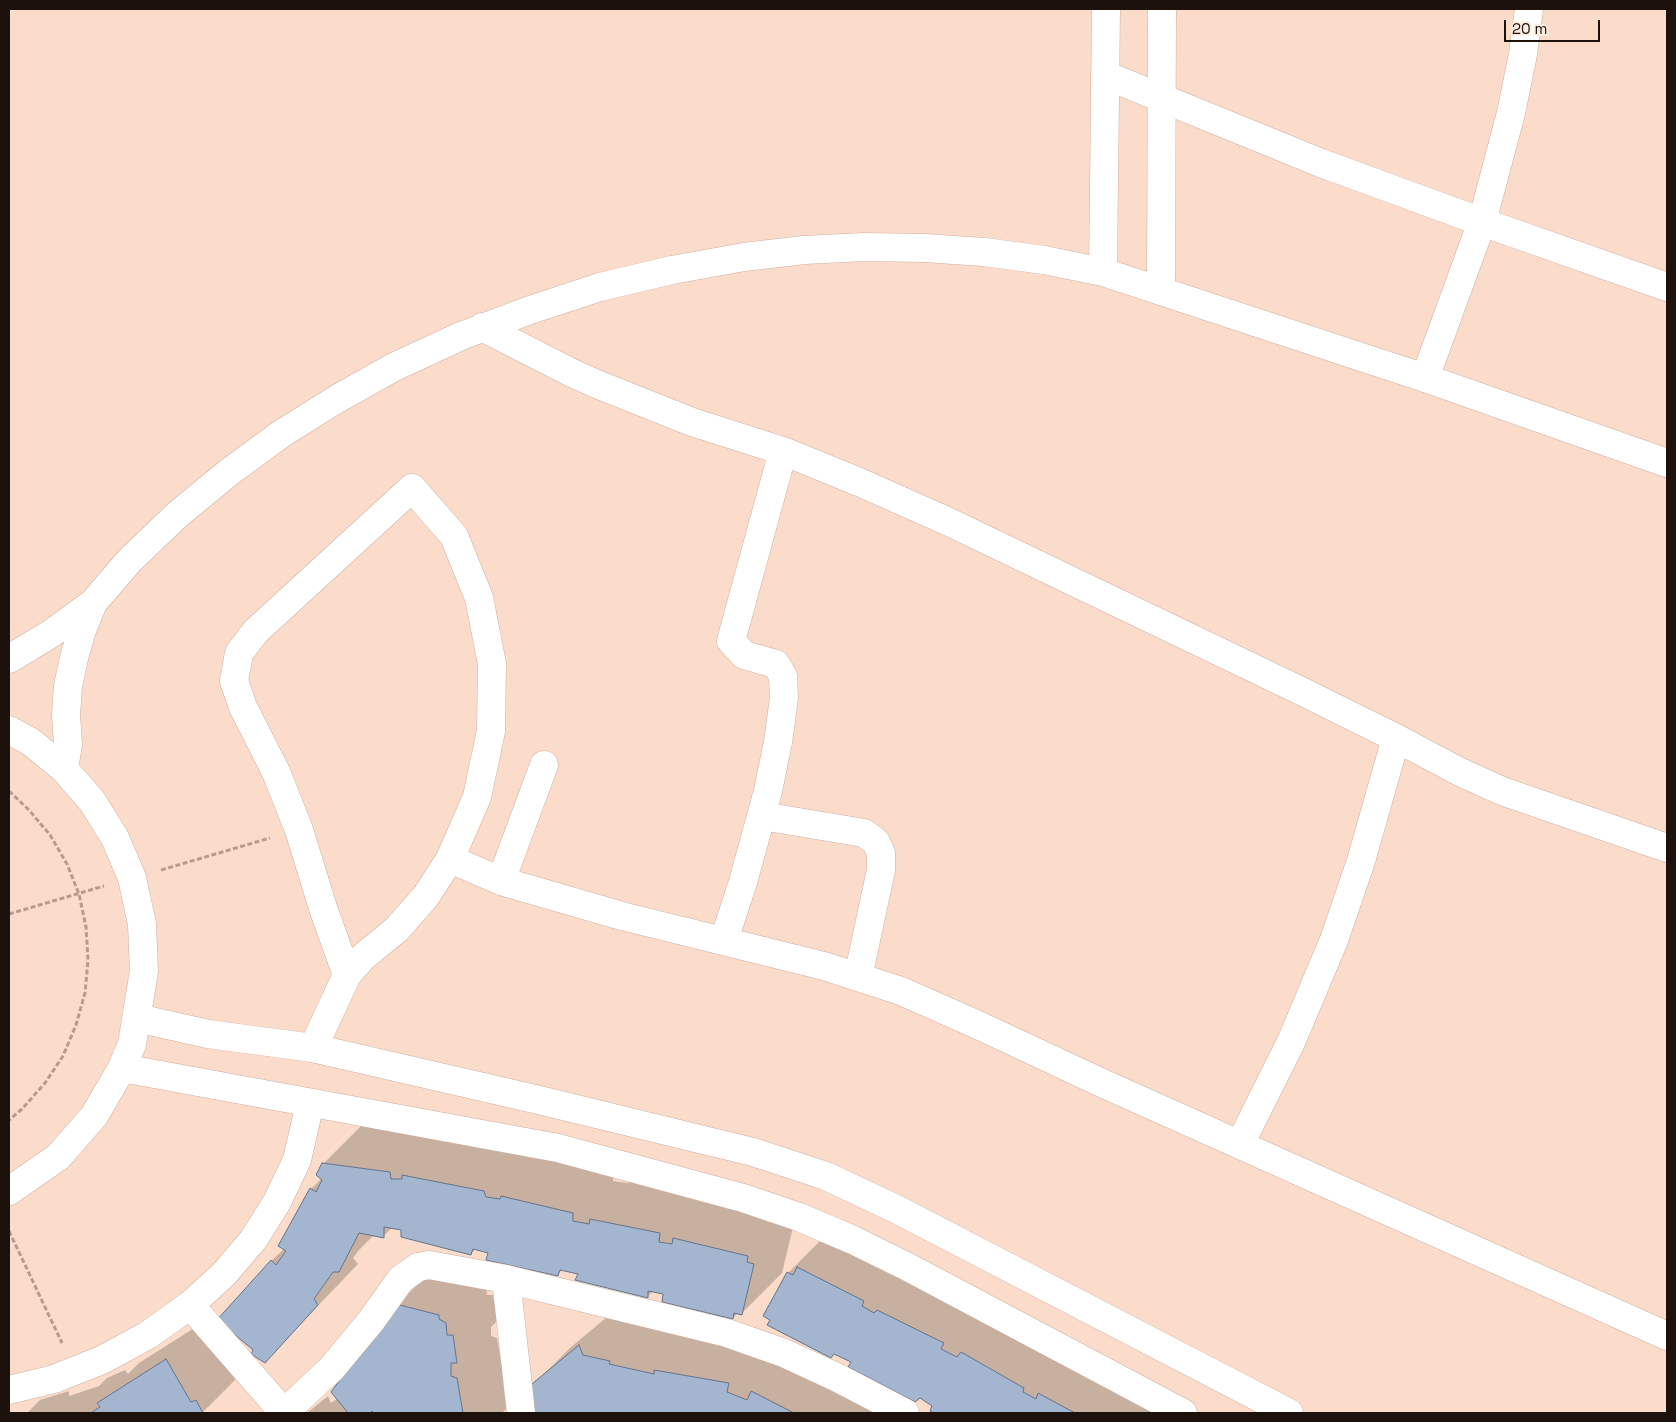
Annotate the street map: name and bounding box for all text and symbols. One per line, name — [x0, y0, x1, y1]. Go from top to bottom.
scale bar — [1506, 10, 1602, 42]
text: 20 m — [1512, 19, 1547, 38]

